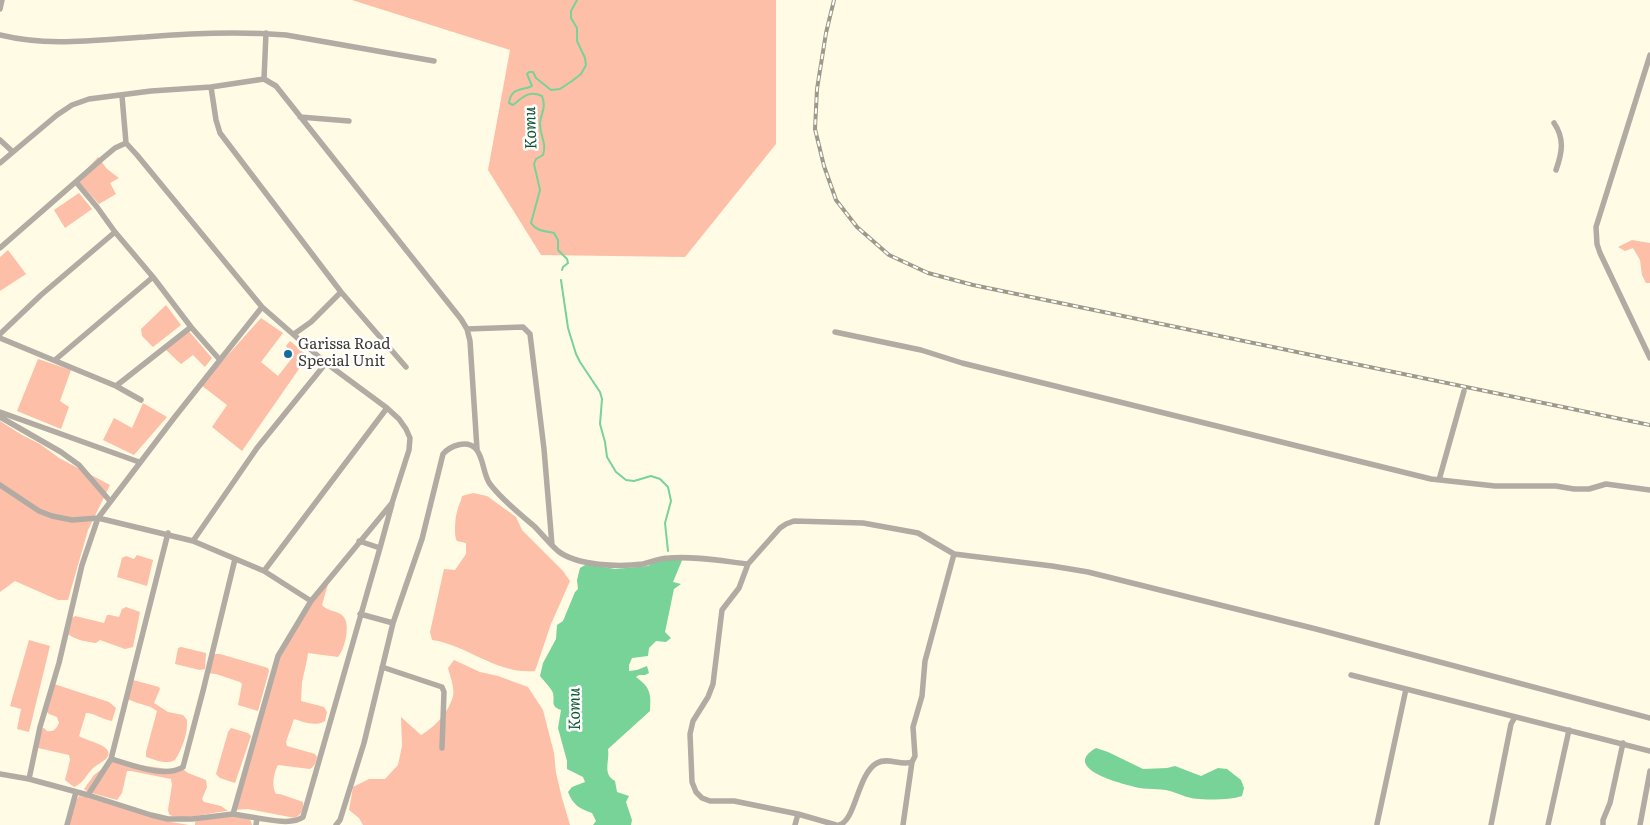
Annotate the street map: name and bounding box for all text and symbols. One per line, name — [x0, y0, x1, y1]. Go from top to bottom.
water label: Komu — [521, 106, 541, 150]
place label: Garissa Road Special Unit — [298, 336, 390, 371]
marker: Garissa Road Special Unit — [282, 348, 294, 360]
water label: Komu — [565, 687, 585, 731]

